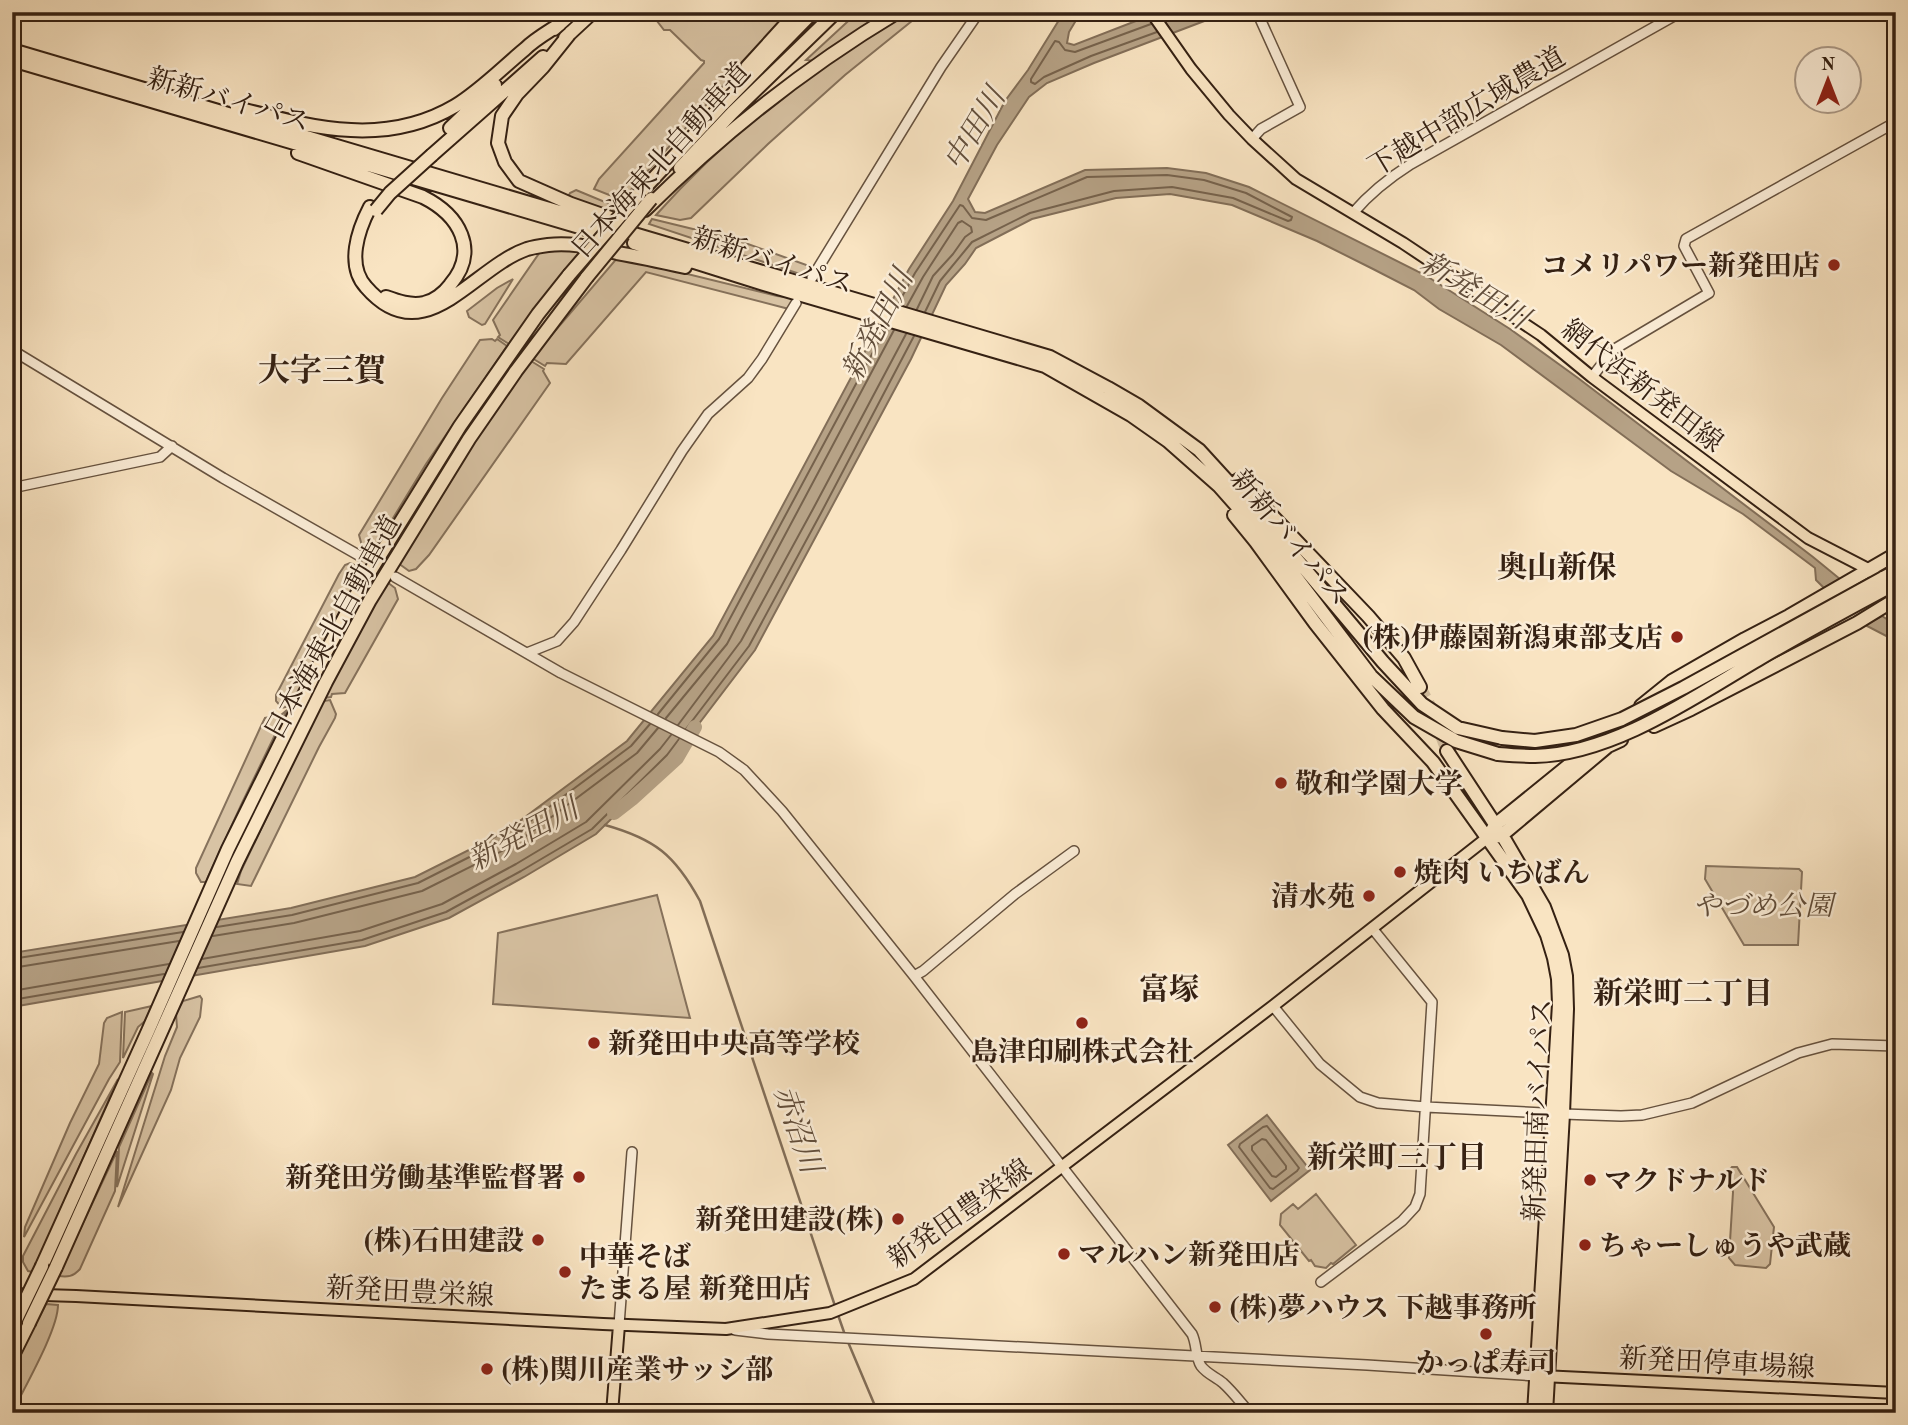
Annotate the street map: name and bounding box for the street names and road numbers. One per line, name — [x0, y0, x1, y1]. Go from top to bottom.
street label: 下越中部広域農道 — [1363, 41, 1571, 183]
street label: 日本海東北自動車道 — [565, 57, 757, 265]
street label: 新新バイパス — [144, 62, 313, 138]
street label: 新新バイパス — [688, 222, 857, 301]
street label: 網代浜新発田線 — [1555, 314, 1729, 459]
street label: 新新バイパス — [1224, 464, 1356, 612]
street label: 日本海東北自動車道 — [259, 510, 408, 745]
street label: 新発田南バイパス — [1519, 998, 1558, 1222]
street label: 新発田豊栄線 — [882, 1153, 1038, 1275]
street label: 新発田豊栄線 — [325, 1273, 495, 1312]
street label: 新発田停車場線 — [1618, 1343, 1816, 1384]

